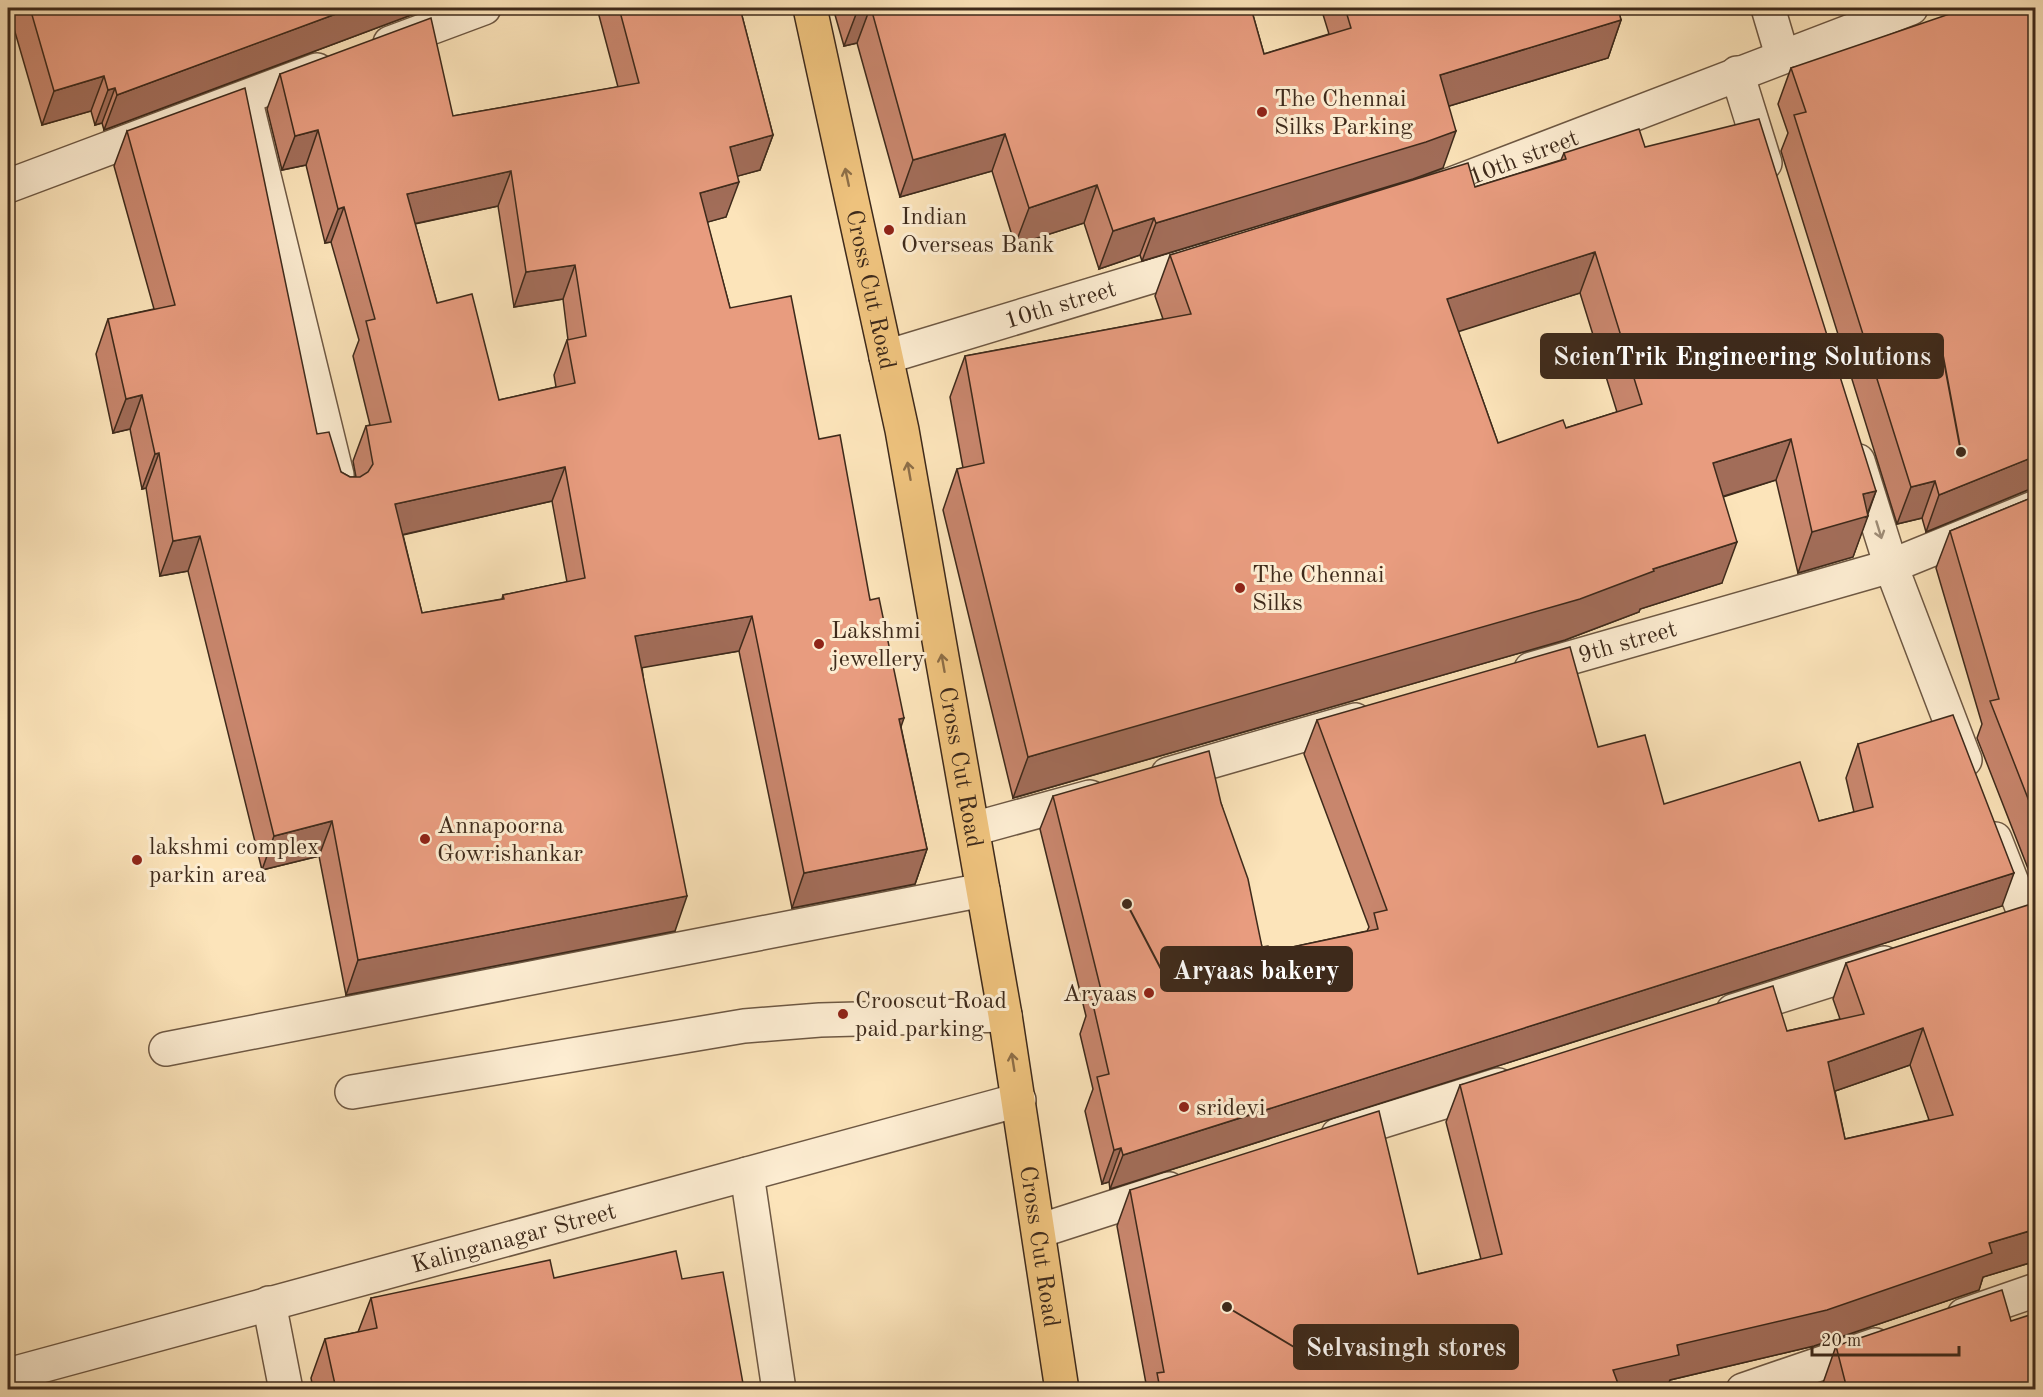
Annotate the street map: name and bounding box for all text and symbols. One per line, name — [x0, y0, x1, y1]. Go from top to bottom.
place label: The Chennai Silks Parking — [1274, 88, 1413, 140]
marker: The Chennai Silks Parking — [1255, 105, 1269, 119]
street label: 10th street — [1466, 127, 1582, 190]
one-way arrow — [841, 168, 852, 187]
place label: Indian Overseas Bank — [901, 206, 1055, 258]
street label: Cross Cut Road — [840, 208, 898, 372]
marker: Indian Overseas Bank — [882, 223, 896, 237]
street label: 10th street — [1002, 278, 1119, 334]
callout: ScienTrik Engineering Solutions — [1541, 334, 1943, 378]
text: ScienTrik Engineering Solutions — [1553, 345, 1931, 371]
one-way arrow — [903, 461, 914, 481]
one-way arrow — [1874, 520, 1885, 539]
place label: The Chennai Silks — [1252, 564, 1384, 616]
marker: The Chennai Silks — [1233, 581, 1247, 595]
street label: 9th street — [1576, 618, 1680, 669]
place label: Lakshmi jewellery — [830, 620, 925, 672]
marker: Lakshmi jewellery — [812, 637, 826, 651]
one-way arrow — [938, 653, 949, 673]
street label: Cross Cut Road — [933, 685, 985, 850]
place label: Annapoorna Gowrishankar — [437, 815, 583, 867]
marker: Annapoorna Gowrishankar — [418, 832, 432, 846]
place label: lakshmi complex parkin area — [149, 836, 319, 888]
marker: lakshmi complex parkin area — [130, 853, 144, 867]
callout: Aryaas bakery — [1161, 947, 1352, 991]
text: Aryaas bakery — [1172, 959, 1340, 985]
place label: Aryaas — [1063, 983, 1137, 1007]
marker: Aryaas — [1142, 986, 1156, 1000]
place label: Crooscut Road paid parking — [855, 990, 1007, 1042]
marker: Crooscut Road paid parking — [836, 1007, 850, 1021]
one-way arrow — [1007, 1052, 1018, 1072]
place label: sridevi — [1196, 1097, 1266, 1121]
marker: sridevi — [1177, 1100, 1191, 1114]
street label: Cross Cut Road — [1014, 1164, 1062, 1329]
street label: Kalinganagar Street — [409, 1200, 619, 1279]
scale bar — [1812, 1319, 1959, 1357]
callout: Selvasingh stores — [1294, 1325, 1518, 1369]
text: 20 m — [1821, 1332, 1861, 1350]
text: Selvasingh stores — [1306, 1336, 1506, 1362]

